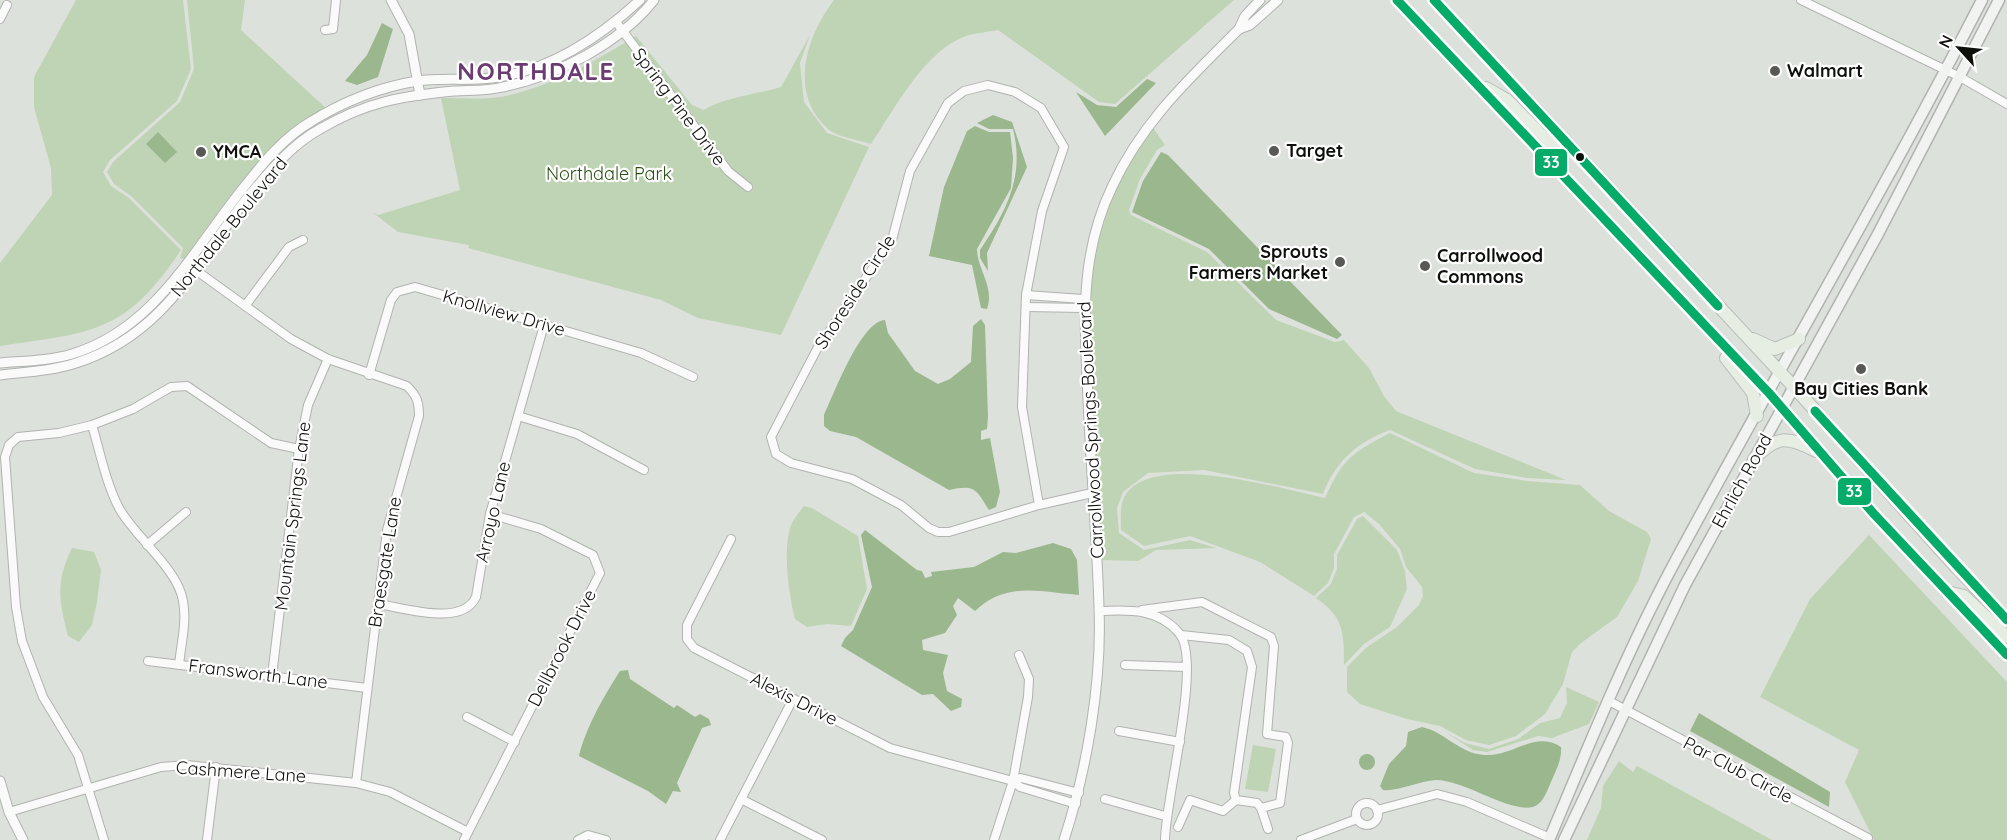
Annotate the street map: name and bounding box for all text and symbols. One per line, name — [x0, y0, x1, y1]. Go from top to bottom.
north arrow — [1929, 18, 1989, 78]
text: N — [1934, 31, 1957, 51]
street label: Spring Pine Drive — [628, 43, 731, 170]
district label: NORTHDALE — [457, 56, 615, 86]
place label: Walmart — [1787, 59, 1863, 82]
marker: Walmart — [1768, 64, 1782, 78]
place label: Target — [1286, 139, 1343, 162]
place label: YMCA — [213, 140, 262, 163]
marker: Target — [1267, 144, 1281, 158]
marker: YMCA — [194, 145, 208, 159]
line badge: 33 — [1534, 148, 1568, 177]
unlabelled marker — [1574, 151, 1586, 163]
street label: Northdale Boulevard — [165, 152, 292, 301]
text: 33 — [1542, 152, 1560, 172]
park label: Northdale Park — [546, 162, 672, 185]
street label: Shoreside Circle — [809, 230, 900, 353]
place label: Sprouts Farmers Market — [1189, 240, 1328, 284]
place label: Carrollwood Commons — [1437, 244, 1543, 288]
marker: Sprouts Farmers Market — [1333, 255, 1347, 269]
marker: Carrollwood Commons — [1418, 259, 1432, 273]
street label: Knollview Drive — [440, 284, 568, 341]
street label: Carrollwood Springs Boulevard — [1072, 301, 1109, 559]
marker: Bay Cities Bank — [1854, 362, 1868, 376]
place label: Bay Cities Bank — [1794, 377, 1928, 400]
street label: Mountain Springs Lane — [269, 420, 316, 612]
street label: Ehrlich Road — [1706, 429, 1777, 532]
street label: Arroyo Lane — [470, 459, 515, 565]
line badge: 33 — [1837, 477, 1872, 506]
text: 33 — [1845, 481, 1863, 501]
street label: Braesgate Lane — [363, 495, 406, 629]
street label: Dellbrook Drive — [522, 585, 601, 710]
street label: Fransworth Lane — [187, 654, 329, 693]
street label: Alexis Drive — [747, 667, 842, 730]
street label: Par Club Circle — [1679, 731, 1797, 808]
street label: Cashmere Lane — [175, 755, 307, 788]

